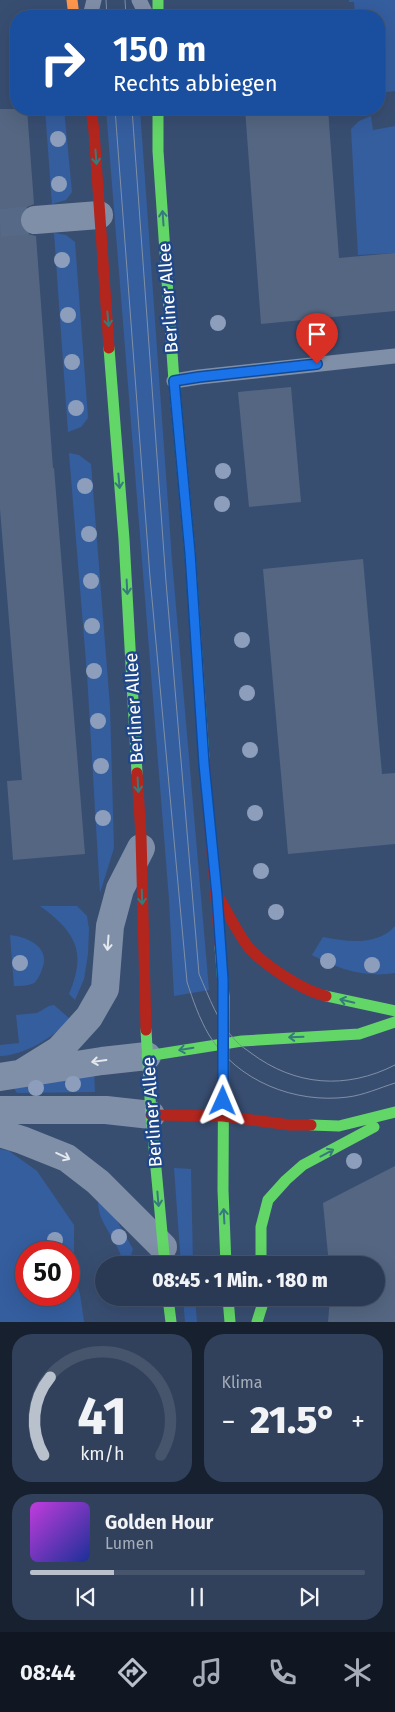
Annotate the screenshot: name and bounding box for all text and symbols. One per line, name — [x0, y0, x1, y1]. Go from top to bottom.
text: 150 m — [113, 28, 206, 70]
icon: right — [30, 30, 95, 95]
text: Rechts abbiegen — [113, 70, 278, 97]
one-way arrow — [91, 149, 100, 165]
one-way arrow — [158, 211, 167, 227]
street label: Berliner Allee — [153, 242, 183, 354]
one-way arrow — [103, 311, 112, 327]
pin — [296, 313, 338, 364]
icon: arrive — [303, 320, 331, 348]
one-way arrow — [114, 473, 124, 489]
one-way arrow — [122, 579, 131, 595]
street label: Berliner Allee — [120, 652, 148, 764]
one-way arrow — [134, 776, 143, 792]
one-way arrow — [137, 888, 147, 904]
one-way arrow — [104, 935, 113, 951]
one-way arrow — [340, 996, 356, 1005]
one-way arrow — [288, 1032, 304, 1042]
one-way arrow — [178, 1045, 194, 1055]
street label: Berliner Allee — [137, 1056, 167, 1168]
one-way arrow — [91, 1057, 107, 1067]
position arrow — [196, 1074, 248, 1126]
one-way arrow — [319, 1148, 334, 1158]
one-way arrow — [55, 1152, 70, 1162]
one-way arrow — [154, 1190, 163, 1206]
one-way arrow — [219, 1209, 228, 1225]
speed limit sign: 50 — [15, 1241, 80, 1306]
text: 08:45 · 1 Min. · 180 m — [152, 1269, 328, 1292]
text: Klima — [222, 1373, 263, 1392]
text: 41 — [77, 1385, 127, 1448]
text: 21.5° — [250, 1397, 337, 1443]
text: − — [222, 1405, 236, 1438]
text: + — [351, 1405, 365, 1438]
text: km/h — [80, 1443, 124, 1465]
text: Golden Hour — [105, 1511, 214, 1534]
text: Lumen — [105, 1534, 154, 1553]
icon: previous — [72, 1583, 100, 1611]
icon: pause — [183, 1583, 211, 1611]
icon: next — [295, 1583, 323, 1611]
icon: directions — [115, 1655, 150, 1690]
icon: music — [190, 1655, 225, 1690]
icon: phone — [265, 1655, 300, 1690]
icon: climate — [340, 1655, 375, 1690]
text: 08:44 — [20, 1659, 76, 1686]

